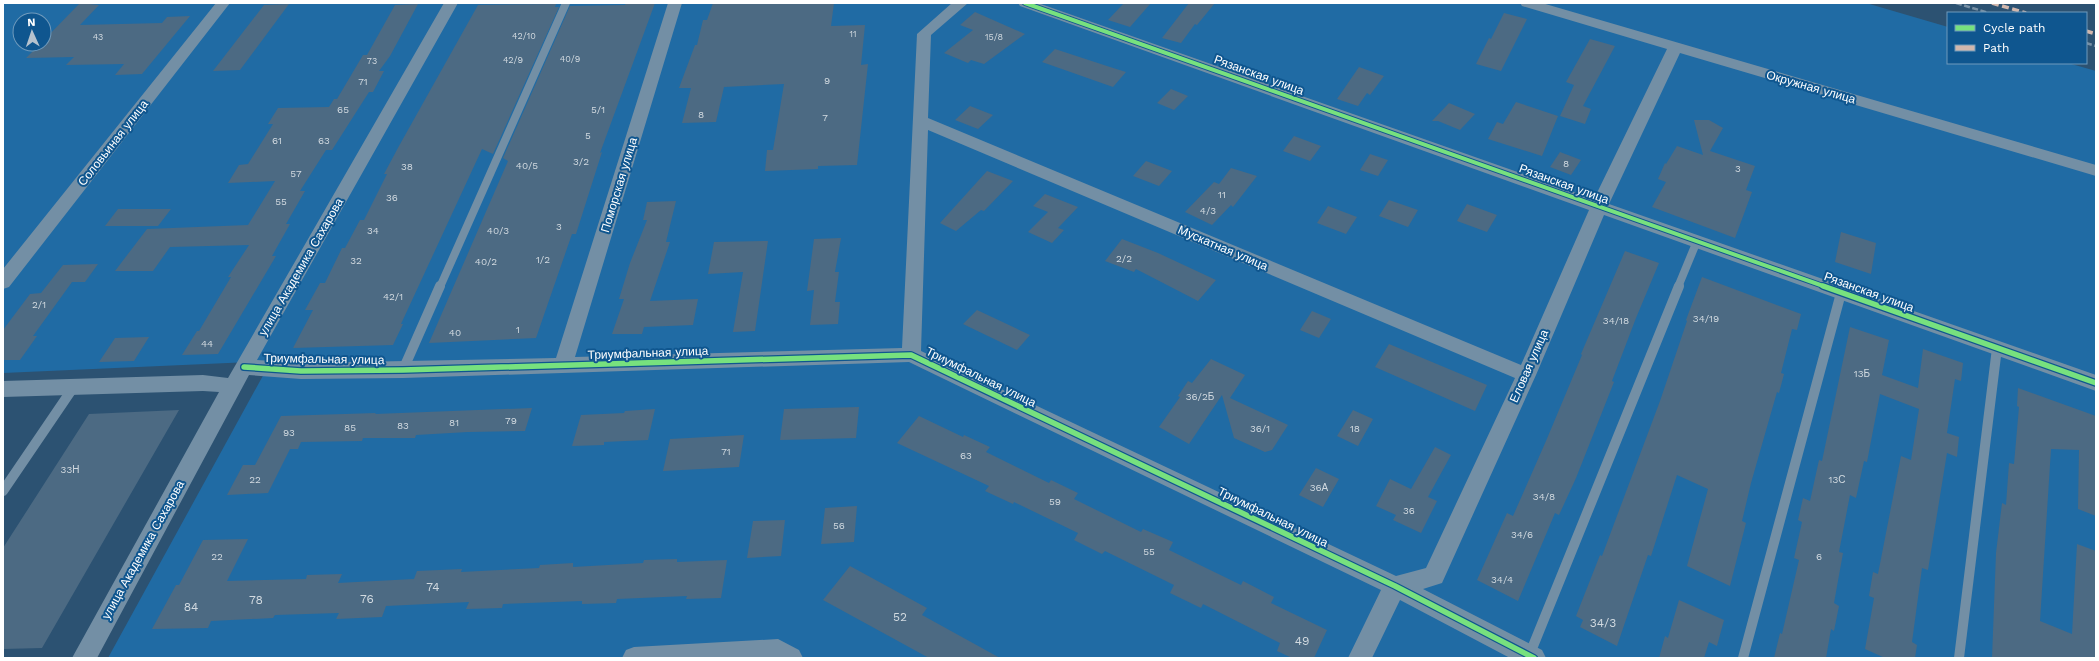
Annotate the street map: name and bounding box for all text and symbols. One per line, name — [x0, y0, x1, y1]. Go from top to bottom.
north arrow — [12, 12, 52, 52]
legend — [1947, 12, 2087, 64]
text: N — [27, 16, 36, 29]
text: Cycle path — [1983, 21, 2045, 35]
house number: 11 — [849, 29, 857, 39]
house number: 42/10 — [512, 31, 536, 41]
house number: 43 — [93, 32, 103, 42]
house number: 15/8 — [985, 32, 1003, 42]
text: Path — [1983, 41, 2009, 55]
street label: Рязанская улица — [1212, 52, 1306, 98]
house number: 40/9 — [560, 54, 580, 64]
house number: 42/9 — [503, 55, 523, 65]
house number: 73 — [367, 56, 377, 66]
street label: Окружная улица — [1765, 68, 1858, 107]
house number: 9 — [824, 75, 830, 86]
house number: 71 — [358, 76, 368, 87]
street label: Соловьиная улица — [75, 97, 151, 189]
house number: 65 — [337, 104, 349, 115]
house number: 5/1 — [591, 104, 605, 115]
house number: 8 — [698, 109, 704, 120]
house number: 7 — [822, 112, 828, 123]
house number: 5 — [585, 130, 591, 141]
house number: 61 — [272, 135, 282, 146]
house number: 63 — [318, 135, 330, 146]
street label: Поморская улица — [598, 135, 640, 234]
house number: 3/2 — [573, 156, 589, 167]
house number: 8 — [1563, 158, 1569, 169]
house number: 40/5 — [516, 160, 538, 171]
house number: 38 — [401, 161, 413, 172]
street label: Рязанская улица — [1517, 161, 1611, 207]
house number: 3 — [1735, 163, 1741, 174]
house number: 57 — [290, 168, 302, 179]
house number: 11 — [1218, 189, 1226, 200]
house number: 36 — [386, 192, 398, 203]
street label: улица Академика Сахарова — [256, 195, 346, 338]
house number: 55 — [275, 196, 287, 207]
house number: 4/3 — [1200, 205, 1216, 216]
house number: 3 — [556, 221, 562, 232]
street label: Мускатная улица — [1176, 223, 1270, 273]
house number: 34 — [367, 225, 379, 236]
house number: 40/3 — [487, 225, 509, 236]
house number: 2/2 — [1116, 253, 1132, 264]
house number: 1/2 — [536, 254, 550, 265]
house number: 32 — [350, 255, 362, 266]
house number: 40/2 — [475, 256, 497, 267]
street label: Рязанская улица — [1822, 269, 1916, 315]
house number: 42/1 — [383, 291, 403, 302]
house number: 2/1 — [32, 299, 46, 310]
house number: 34/19 — [1693, 313, 1719, 324]
house number: 34/18 — [1603, 315, 1629, 326]
house number: 1 — [516, 324, 520, 335]
house number: 40 — [449, 327, 461, 338]
street label: Еловая улица — [1507, 327, 1551, 405]
house number: 44 — [201, 338, 213, 349]
street label: Триумфальная улица — [587, 344, 709, 362]
street label: Триумфальная улица — [924, 344, 1039, 410]
street label: Триумфальная улица — [263, 351, 385, 367]
house number: 13Б — [1854, 368, 1871, 379]
house number: 36/2Б — [1186, 391, 1215, 402]
house number: 79 — [505, 415, 517, 426]
house number: 81 — [449, 417, 459, 428]
house number: 83 — [397, 420, 409, 431]
house number: 85 — [344, 422, 356, 433]
house number: 36/1 — [1250, 423, 1270, 434]
house number: 18 — [1350, 423, 1360, 434]
house number: 93 — [283, 427, 295, 438]
house number: 71 — [721, 446, 731, 457]
house number: 63 — [960, 450, 972, 461]
house number: 33Н — [61, 464, 79, 475]
house number: 22 — [249, 474, 261, 485]
house number: 13С — [1829, 474, 1845, 485]
street label: улица Академика Сахарова — [99, 478, 187, 622]
house number: 36А — [1310, 482, 1329, 493]
street label: Триумфальная улица — [1216, 484, 1331, 550]
house number: 34/8 — [1533, 491, 1555, 502]
house number: 59 — [1049, 496, 1061, 507]
house number: 36 — [1403, 505, 1415, 516]
house number: 56 — [833, 520, 845, 531]
house number: 34/6 — [1511, 529, 1533, 540]
house number: 55 — [1143, 546, 1155, 557]
house number: 22 — [211, 551, 223, 562]
house number: 6 — [1816, 551, 1822, 562]
house number: 34/4 — [1491, 574, 1513, 585]
house number: 74 — [426, 580, 440, 594]
house number: 76 — [360, 592, 374, 606]
house number: 78 — [249, 593, 263, 607]
house number: 84 — [184, 600, 198, 614]
house number: 52 — [893, 610, 907, 624]
house number: 34/3 — [1590, 616, 1616, 630]
house number: 49 — [1295, 634, 1309, 648]

